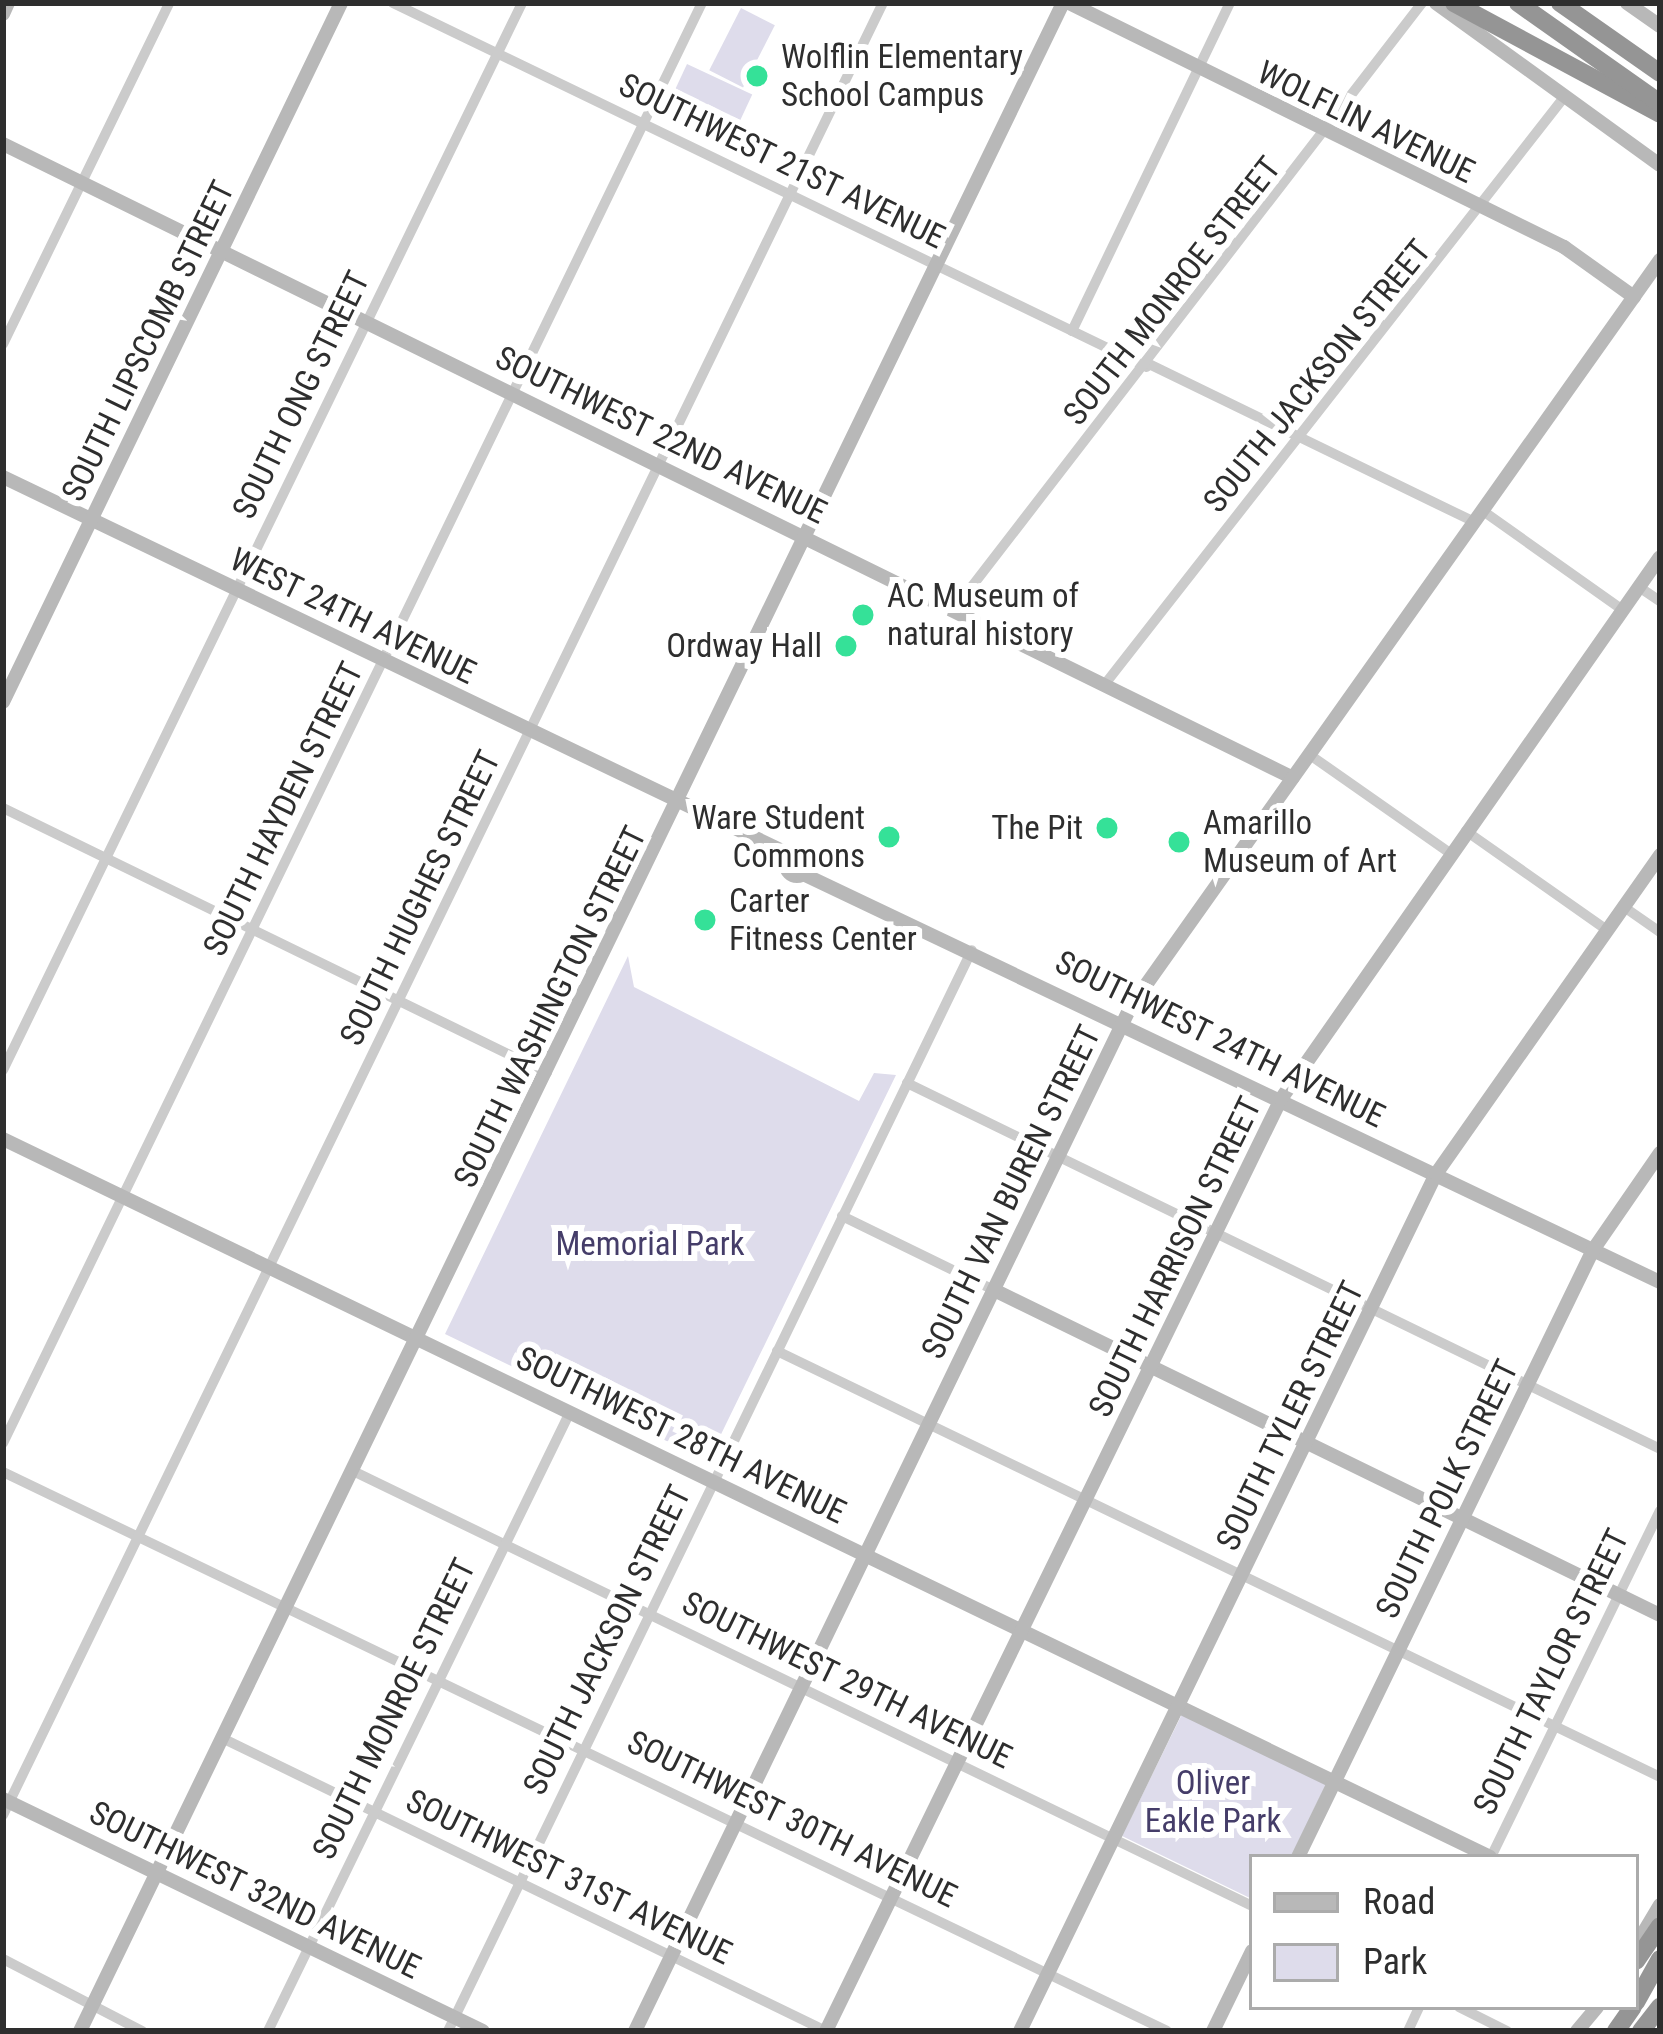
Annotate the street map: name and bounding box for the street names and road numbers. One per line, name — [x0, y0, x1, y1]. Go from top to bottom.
street label: WOLFLIN AVENUE — [1251, 52, 1481, 192]
street label: SOUTHWEST 21ST AVENUE — [612, 65, 952, 257]
street label: SOUTH MONROE STREET — [1055, 149, 1289, 433]
street label: SOUTH LIPSCOMB STREET — [53, 174, 243, 508]
street label: SOUTH JACKSON STREET — [1195, 232, 1439, 520]
street label: SOUTH ONG STREET — [224, 265, 378, 525]
street label: SOUTHWEST 22ND AVENUE — [489, 337, 833, 533]
street label: WEST 24TH AVENUE — [223, 539, 483, 693]
street label: SOUTH HAYDEN STREET — [195, 656, 371, 962]
street label: SOUTH HUGHES STREET — [331, 744, 509, 1052]
street label: SOUTH WASHINGTON STREET — [445, 820, 655, 1194]
street label: SOUTHWEST 24TH AVENUE — [1049, 942, 1391, 1136]
street label: SOUTH VAN BUREN STREET — [913, 1019, 1109, 1365]
street label: SOUTH HARRISON STREET — [1080, 1091, 1270, 1423]
street label: SOUTH TYLER STREET — [1208, 1275, 1372, 1557]
street label: SOUTHWEST 28TH AVENUE — [510, 1338, 852, 1532]
street label: SOUTH POLK STREET — [1367, 1354, 1527, 1624]
street label: SOUTH JACKSON STREET — [515, 1479, 699, 1801]
street label: SOUTH TAYLOR STREET — [1465, 1523, 1637, 1821]
street label: SOUTH MONROE STREET — [304, 1552, 484, 1866]
street label: SOUTHWEST 29TH AVENUE — [676, 1583, 1018, 1777]
street label: SOUTHWEST 30TH AVENUE — [621, 1722, 963, 1916]
street label: SOUTHWEST 31ST AVENUE — [399, 1781, 739, 1973]
street label: SOUTHWEST 32ND AVENUE — [83, 1792, 427, 1988]

